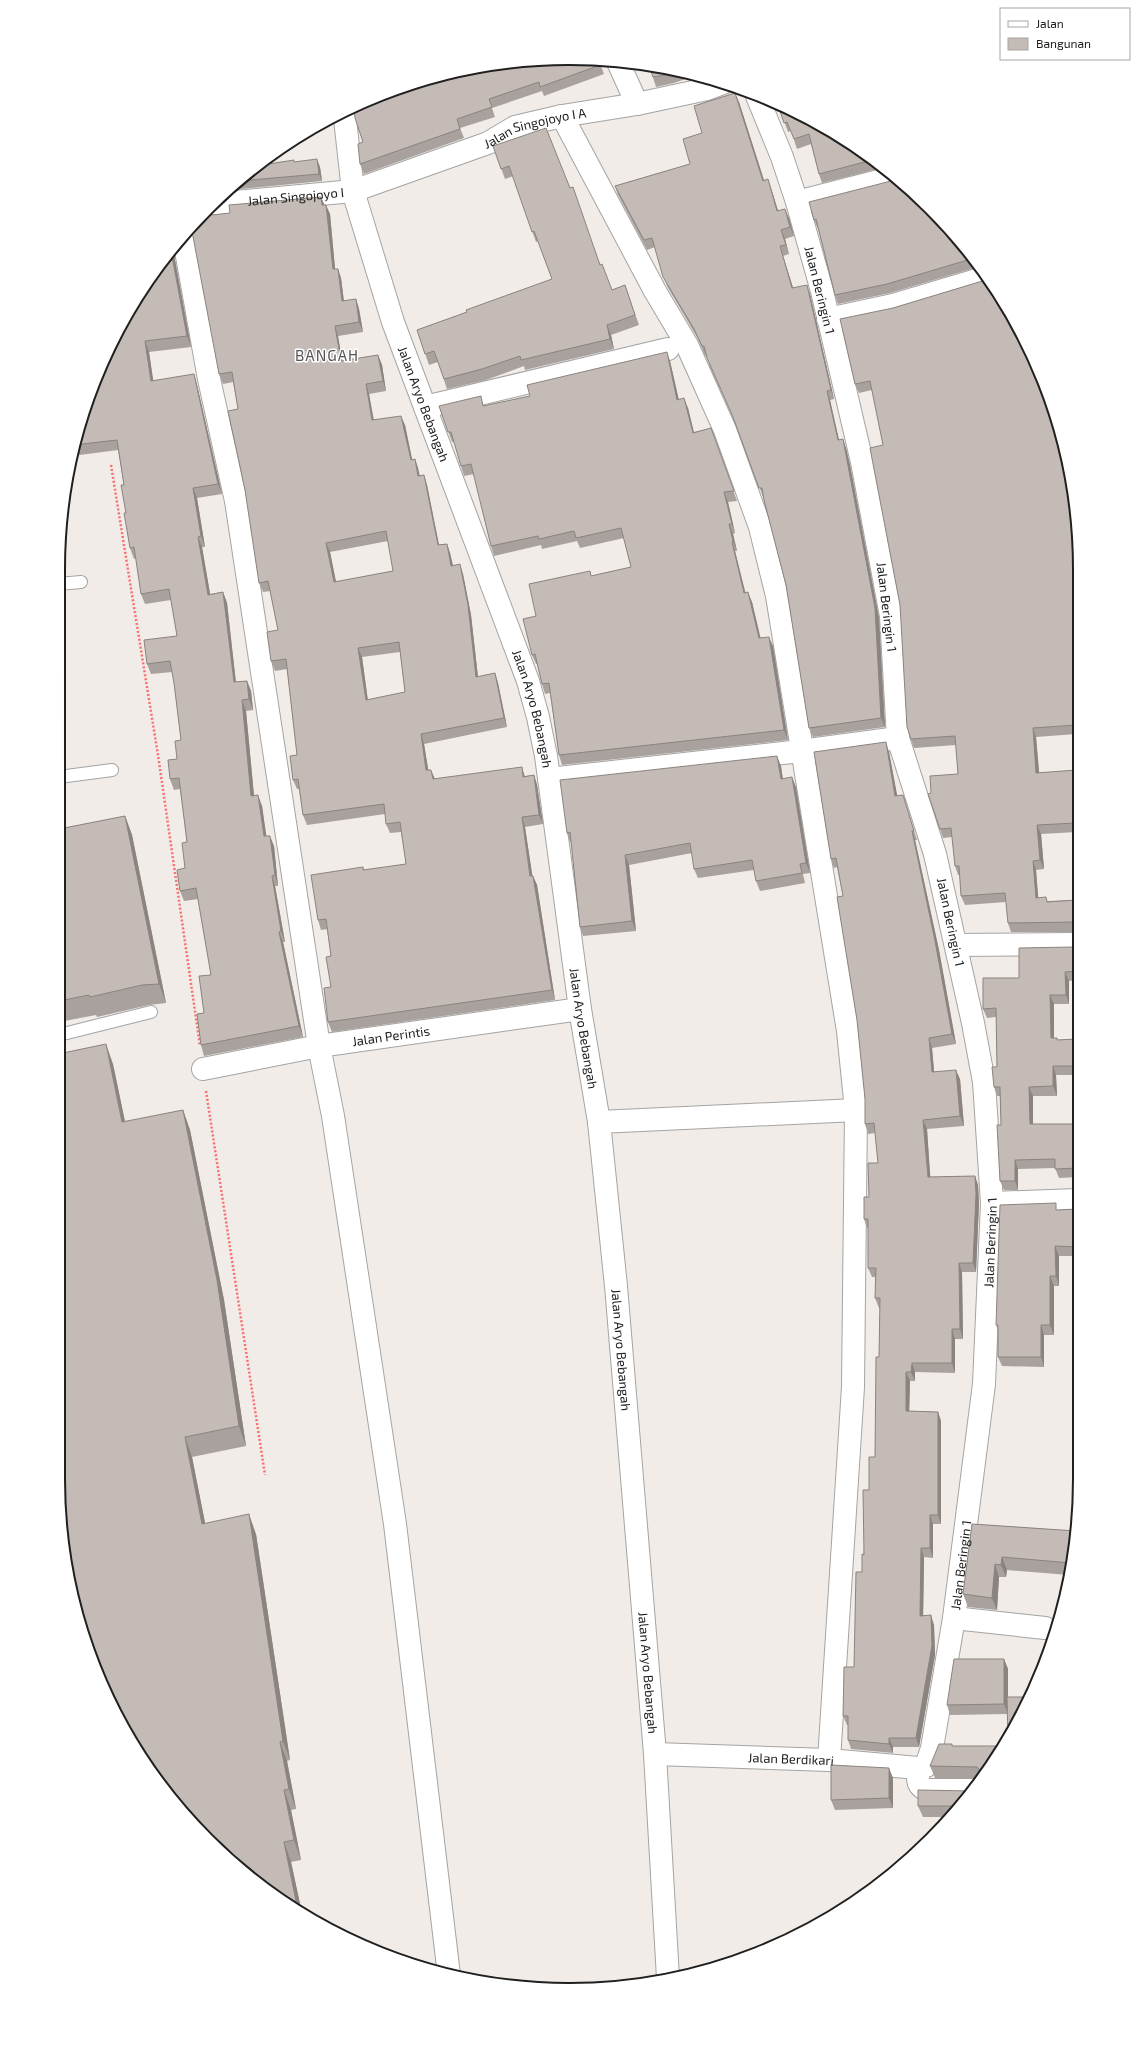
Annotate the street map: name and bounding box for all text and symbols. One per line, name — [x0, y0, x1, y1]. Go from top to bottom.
legend — [1000, 8, 1130, 60]
text: Jalan — [1036, 16, 1064, 30]
text: Bangunan — [1036, 36, 1091, 50]
street label: Jalan Singojoyo I A — [482, 104, 587, 152]
street label: Jalan Singojoyo I — [247, 184, 345, 209]
street label: Jalan Beringin 1 — [801, 244, 839, 336]
street label: Jalan Aryo Bebangah — [395, 344, 453, 464]
district label: BANGAH — [295, 346, 359, 364]
street label: Jalan Beringin 1 — [874, 561, 900, 653]
street label: Jalan Aryo Bebangah — [509, 647, 556, 769]
street label: Jalan Beringin 1 — [934, 876, 968, 968]
street label: Jalan Aryo Bebangah — [567, 967, 601, 1090]
street label: Jalan Perintis — [351, 1022, 431, 1049]
street label: Jalan Beringin 1 — [980, 1197, 1000, 1288]
street label: Jalan Aryo Bebangah — [608, 1288, 634, 1411]
street label: Jalan Beringin 1 — [947, 1519, 974, 1611]
street label: Jalan Aryo Bebangah — [635, 1611, 661, 1734]
street label: Jalan Berdikari — [748, 1749, 835, 1768]

